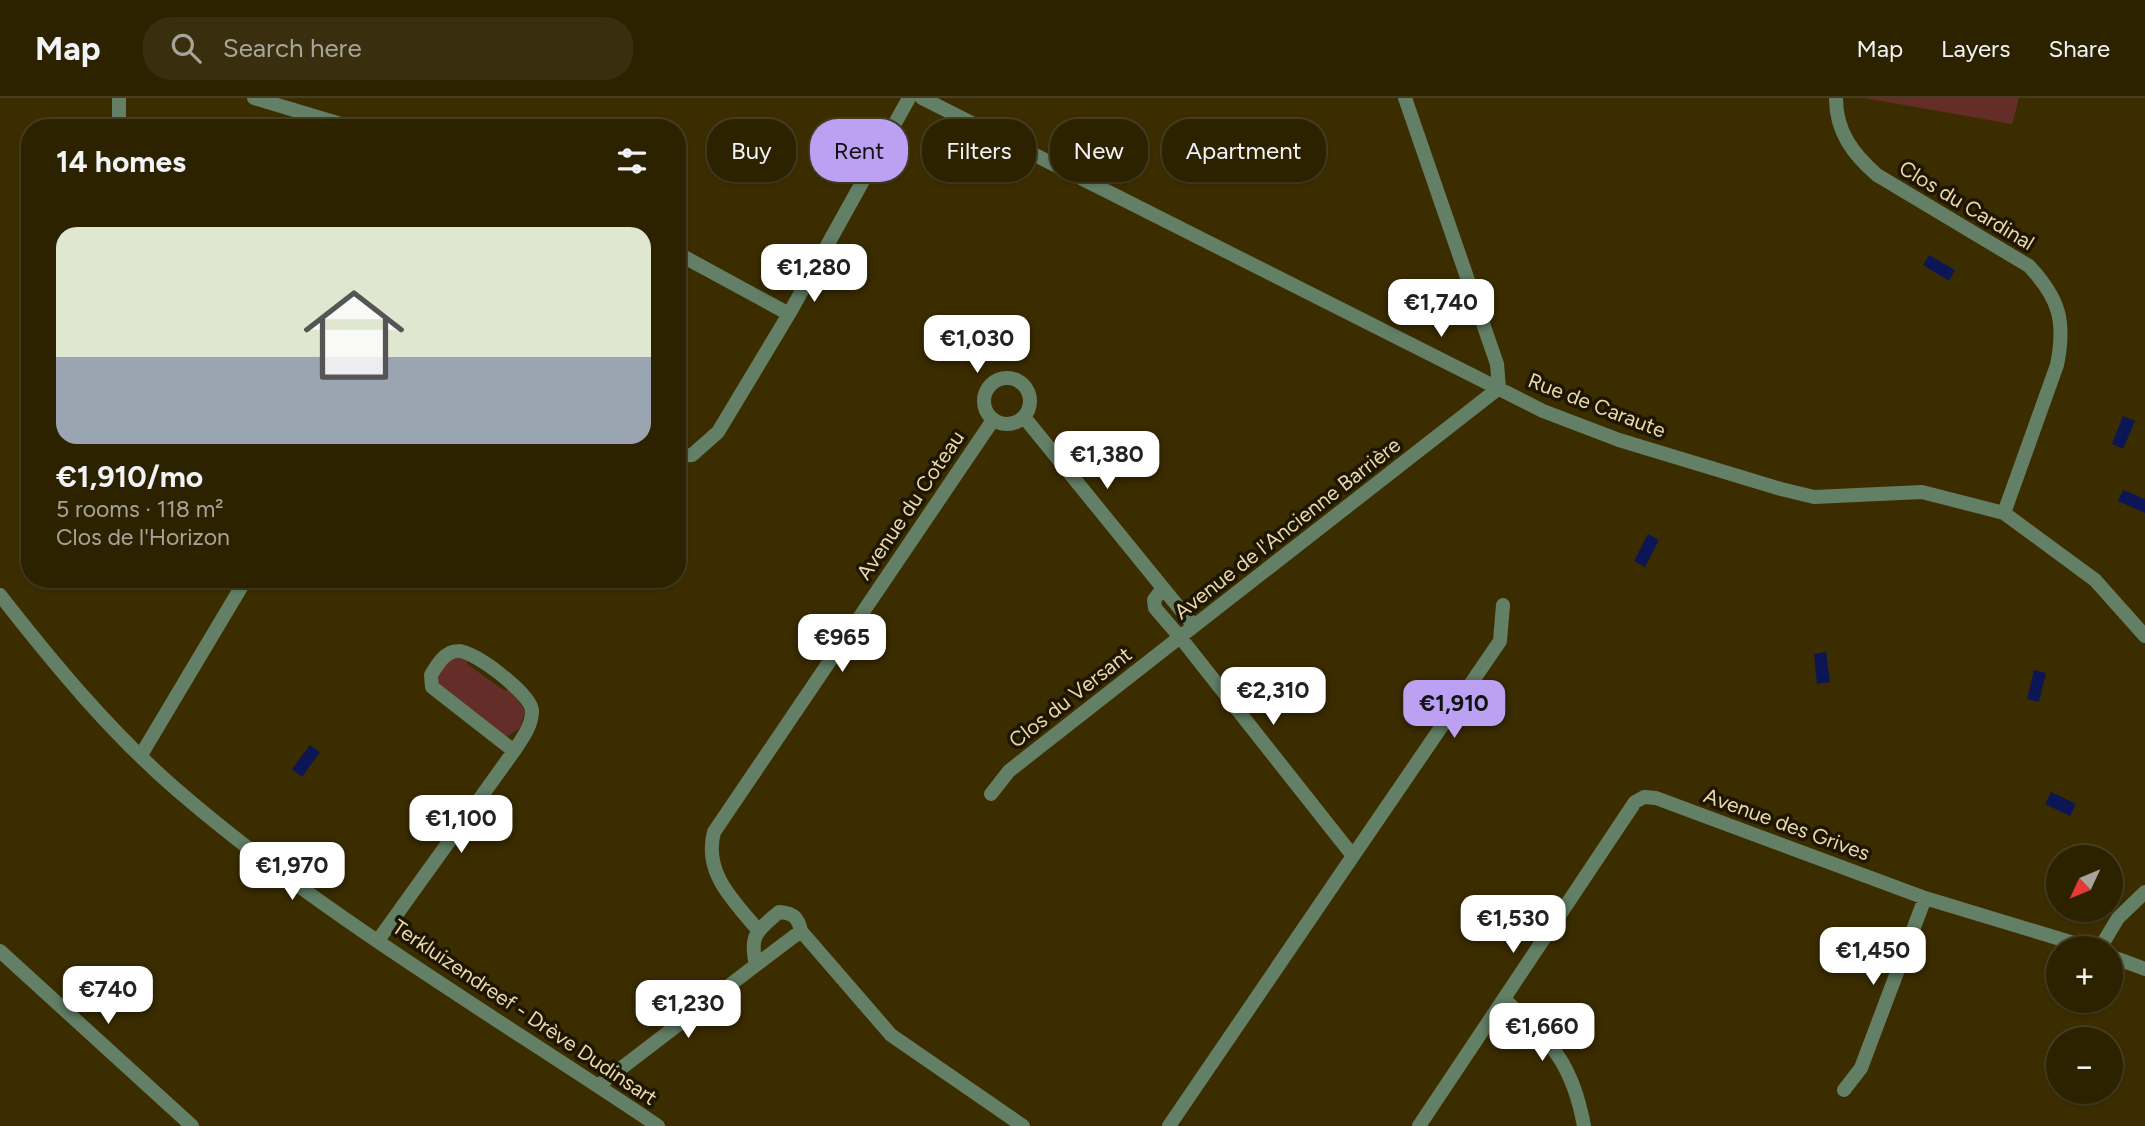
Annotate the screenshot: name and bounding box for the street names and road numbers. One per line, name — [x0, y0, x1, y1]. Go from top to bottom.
street label: Clos du Cardinal — [1895, 155, 2039, 255]
street label: Rue de Caraute — [1525, 367, 1669, 443]
street label: Avenue du Coteau — [851, 426, 969, 584]
street label: Avenue de l'Ancienne Barrière — [1169, 432, 1405, 624]
street label: Clos du Versant — [1004, 641, 1136, 753]
street label: Avenue des Grives — [1701, 782, 1873, 866]
street label: Terkluizendreef - Drève Dudinsart — [388, 914, 662, 1110]

